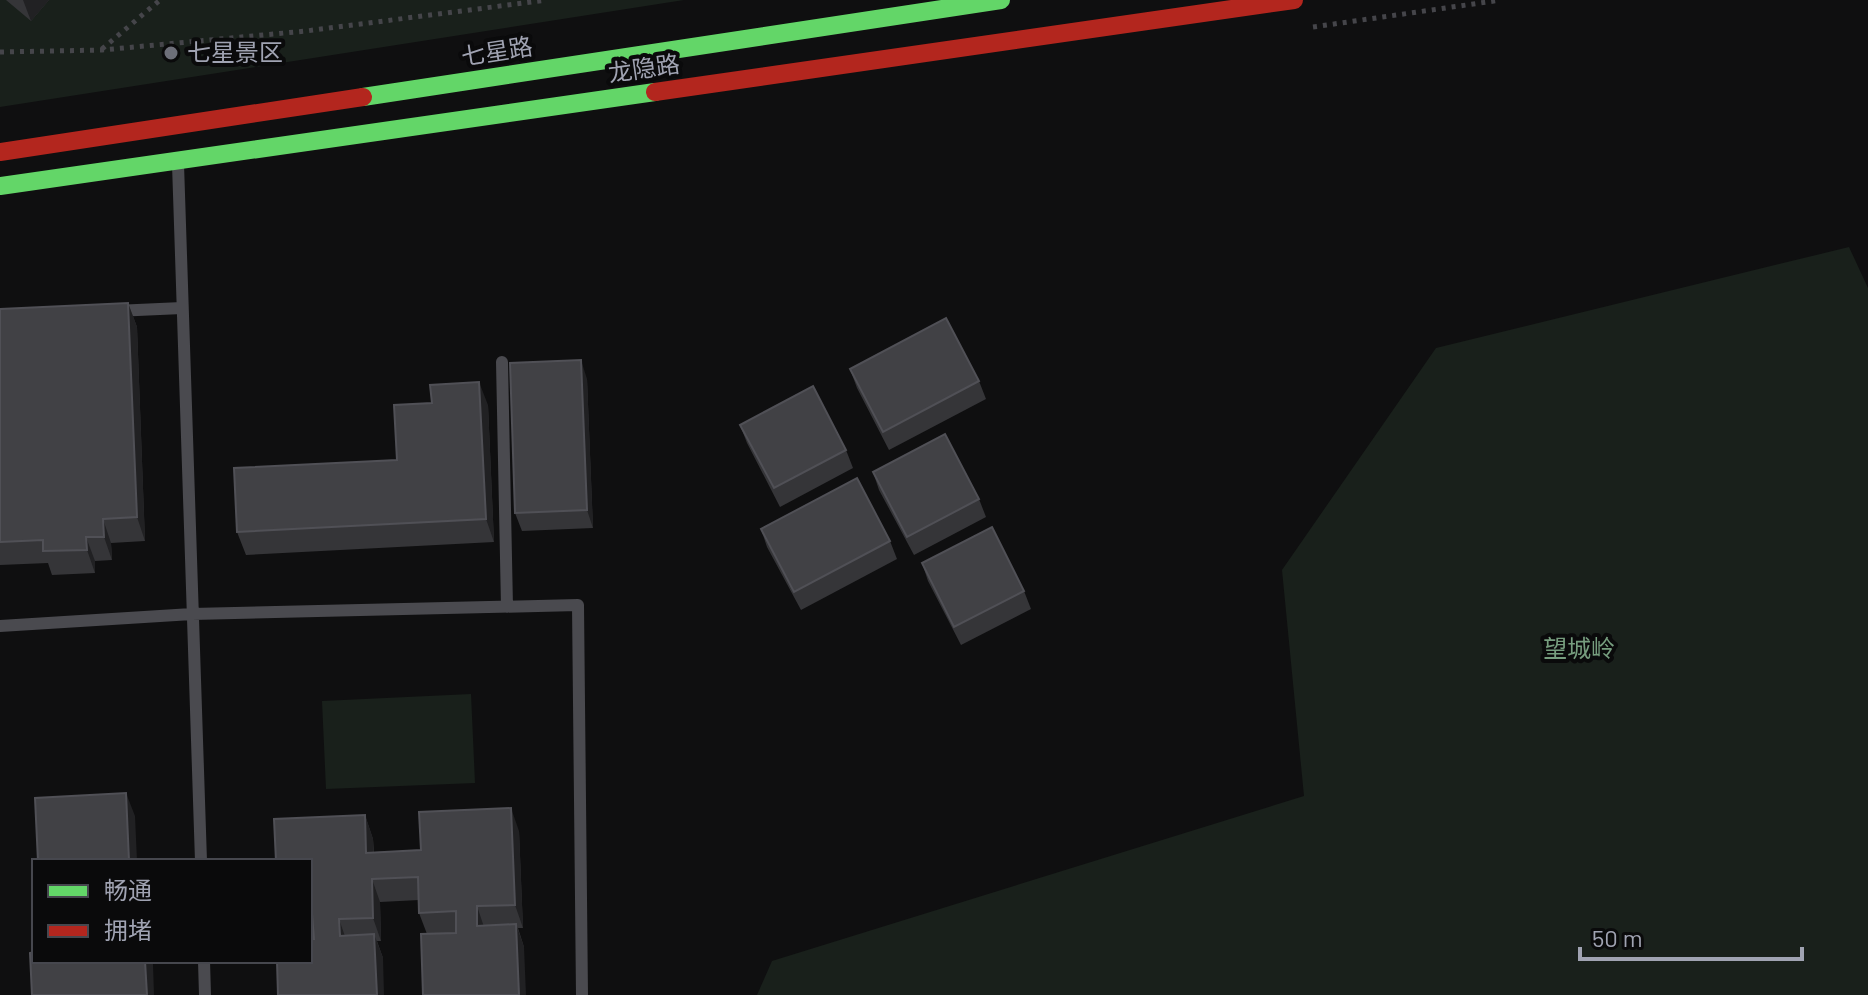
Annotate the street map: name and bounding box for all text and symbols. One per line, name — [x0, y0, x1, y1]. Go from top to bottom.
street label: 七星路 — [459, 31, 535, 70]
place label: 七星景区 — [187, 37, 283, 66]
marker: 七星景区 — [162, 44, 180, 62]
street label: 龙隐路 — [606, 48, 681, 87]
park label: 望城岭 — [1543, 633, 1615, 662]
legend — [32, 859, 312, 963]
text: 畅通 — [104, 875, 152, 904]
scale bar — [1580, 911, 1802, 961]
text: 拥堵 — [104, 915, 152, 944]
text: 50 m — [1592, 923, 1643, 952]

